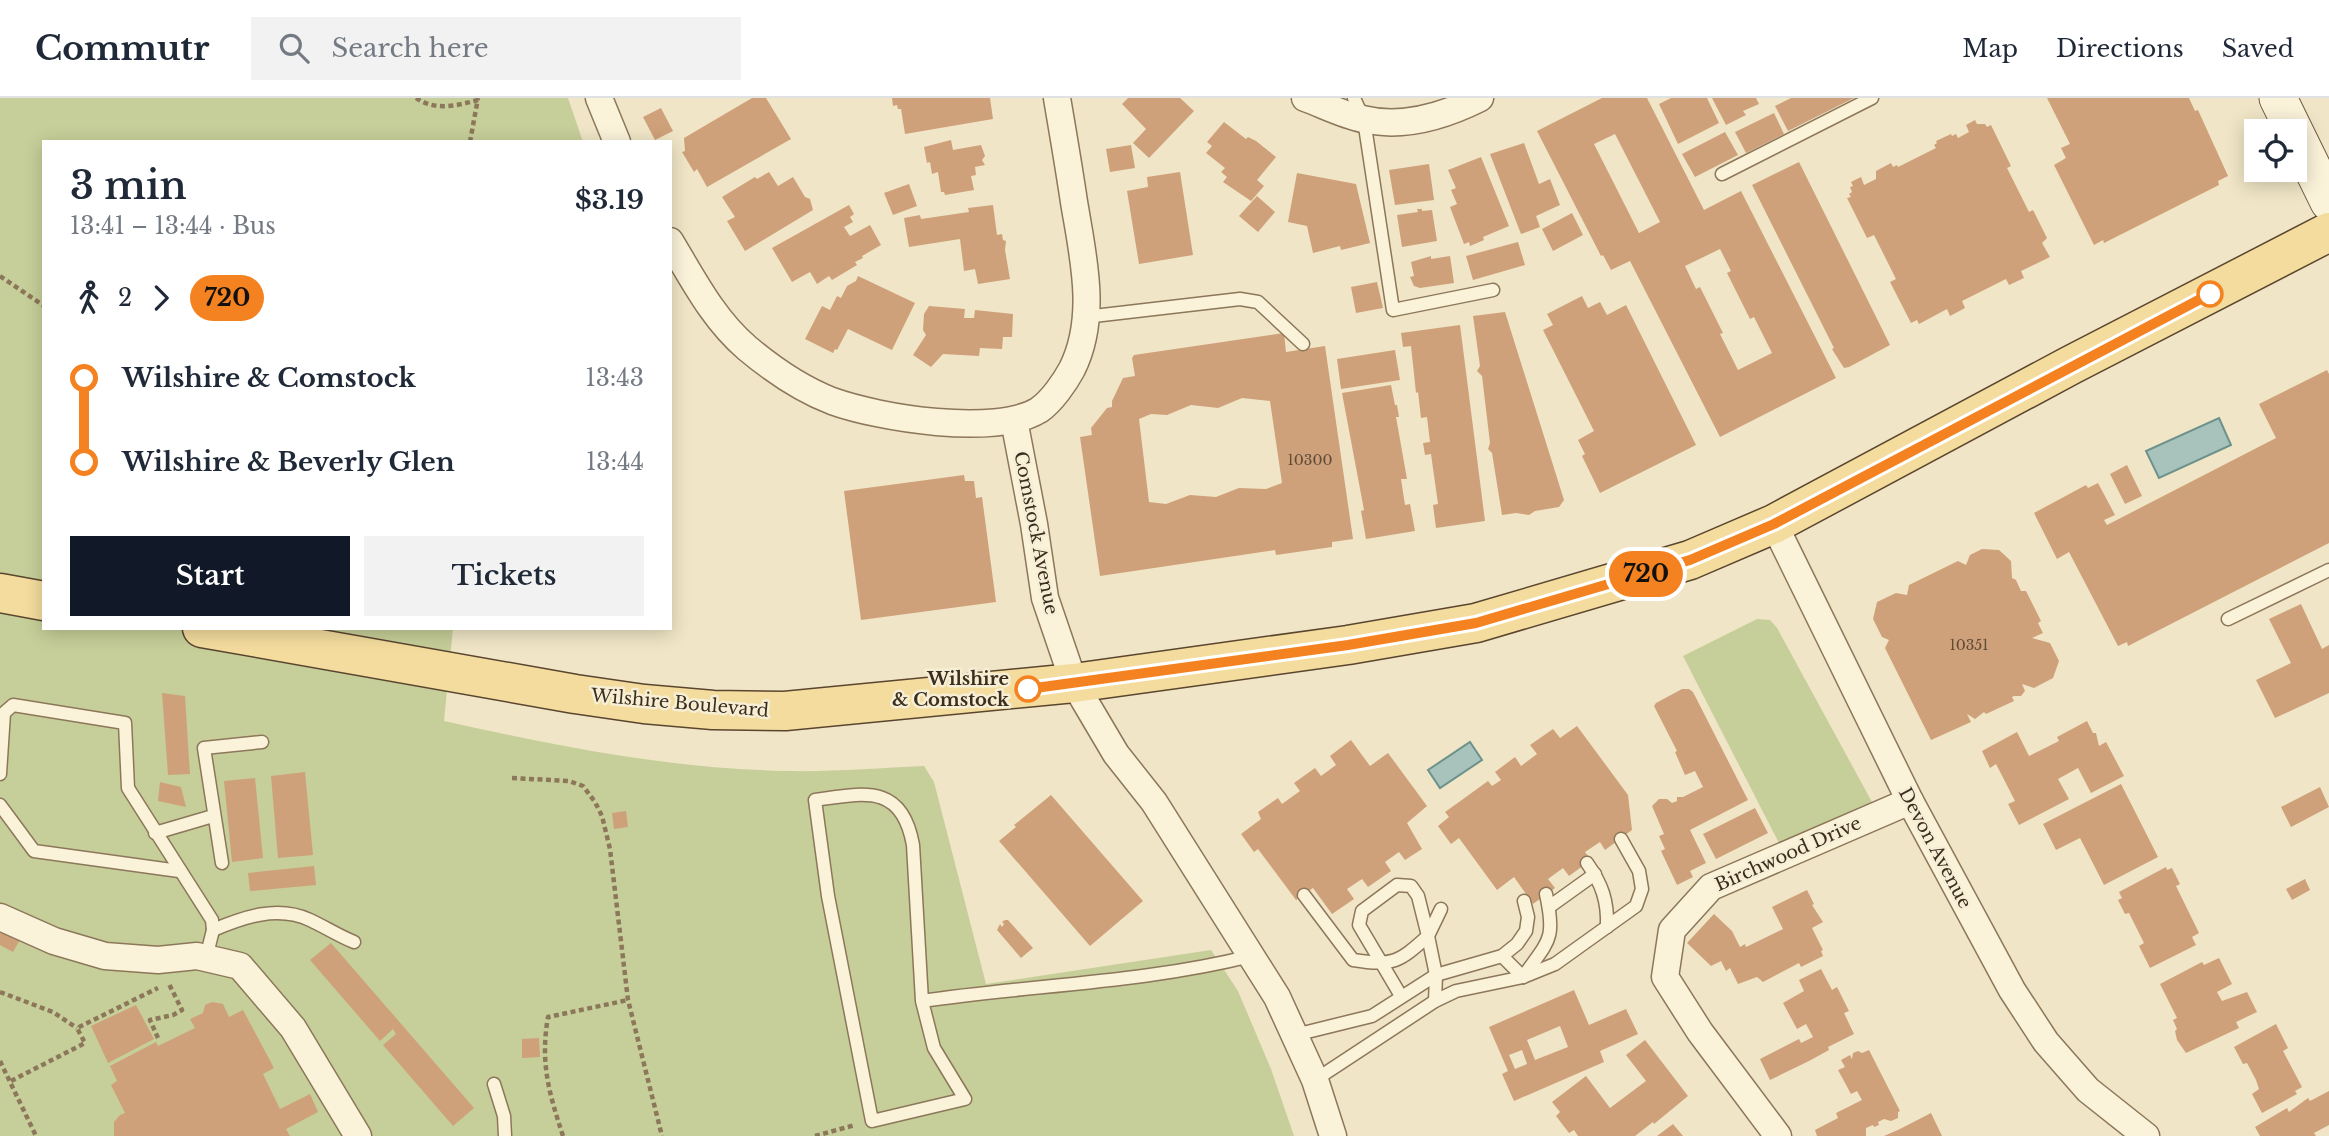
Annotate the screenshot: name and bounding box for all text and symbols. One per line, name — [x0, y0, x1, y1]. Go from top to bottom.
search box — [251, 17, 741, 80]
text: Commutr — [35, 28, 209, 69]
icon: search — [275, 29, 313, 67]
text: Search here — [331, 32, 489, 64]
text: Map — [1962, 34, 2018, 63]
text: Directions — [2056, 34, 2184, 63]
text: Saved — [2222, 34, 2294, 63]
map controls — [2244, 119, 2307, 182]
button: locate — [2244, 119, 2307, 182]
text: 3 min — [70, 162, 187, 209]
text: $3.19 — [575, 184, 644, 216]
text: 13:41 – 13:44 · Bus — [70, 212, 276, 240]
icon: walk — [70, 279, 108, 317]
icon: forward — [142, 279, 180, 317]
unlabelled marker — [2197, 281, 2223, 307]
text: 720 — [204, 283, 250, 312]
text: 2 — [118, 284, 132, 312]
text: Wilshire & Comstock — [122, 362, 416, 394]
text: 13:43 — [585, 364, 644, 392]
text: Wilshire & Beverly Glen — [122, 446, 455, 478]
text: 13:44 — [586, 448, 644, 476]
street label: Comstock Avenue — [1009, 450, 1063, 616]
house number: 10300 — [1288, 451, 1332, 469]
button: Start — [70, 536, 350, 616]
button: Tickets — [364, 536, 644, 616]
line badge: 720 — [1606, 551, 1686, 597]
text: 720 — [1623, 559, 1669, 588]
house number: 10351 — [1949, 636, 1989, 654]
place label: Wilshire & Comstock — [892, 668, 1010, 711]
marker: Wilshire & Comstock — [1015, 676, 1041, 702]
street label: Wilshire Boulevard — [589, 684, 770, 722]
street label: Devon Avenue — [1894, 784, 1976, 912]
street label: Birchwood Drive — [1712, 812, 1864, 896]

